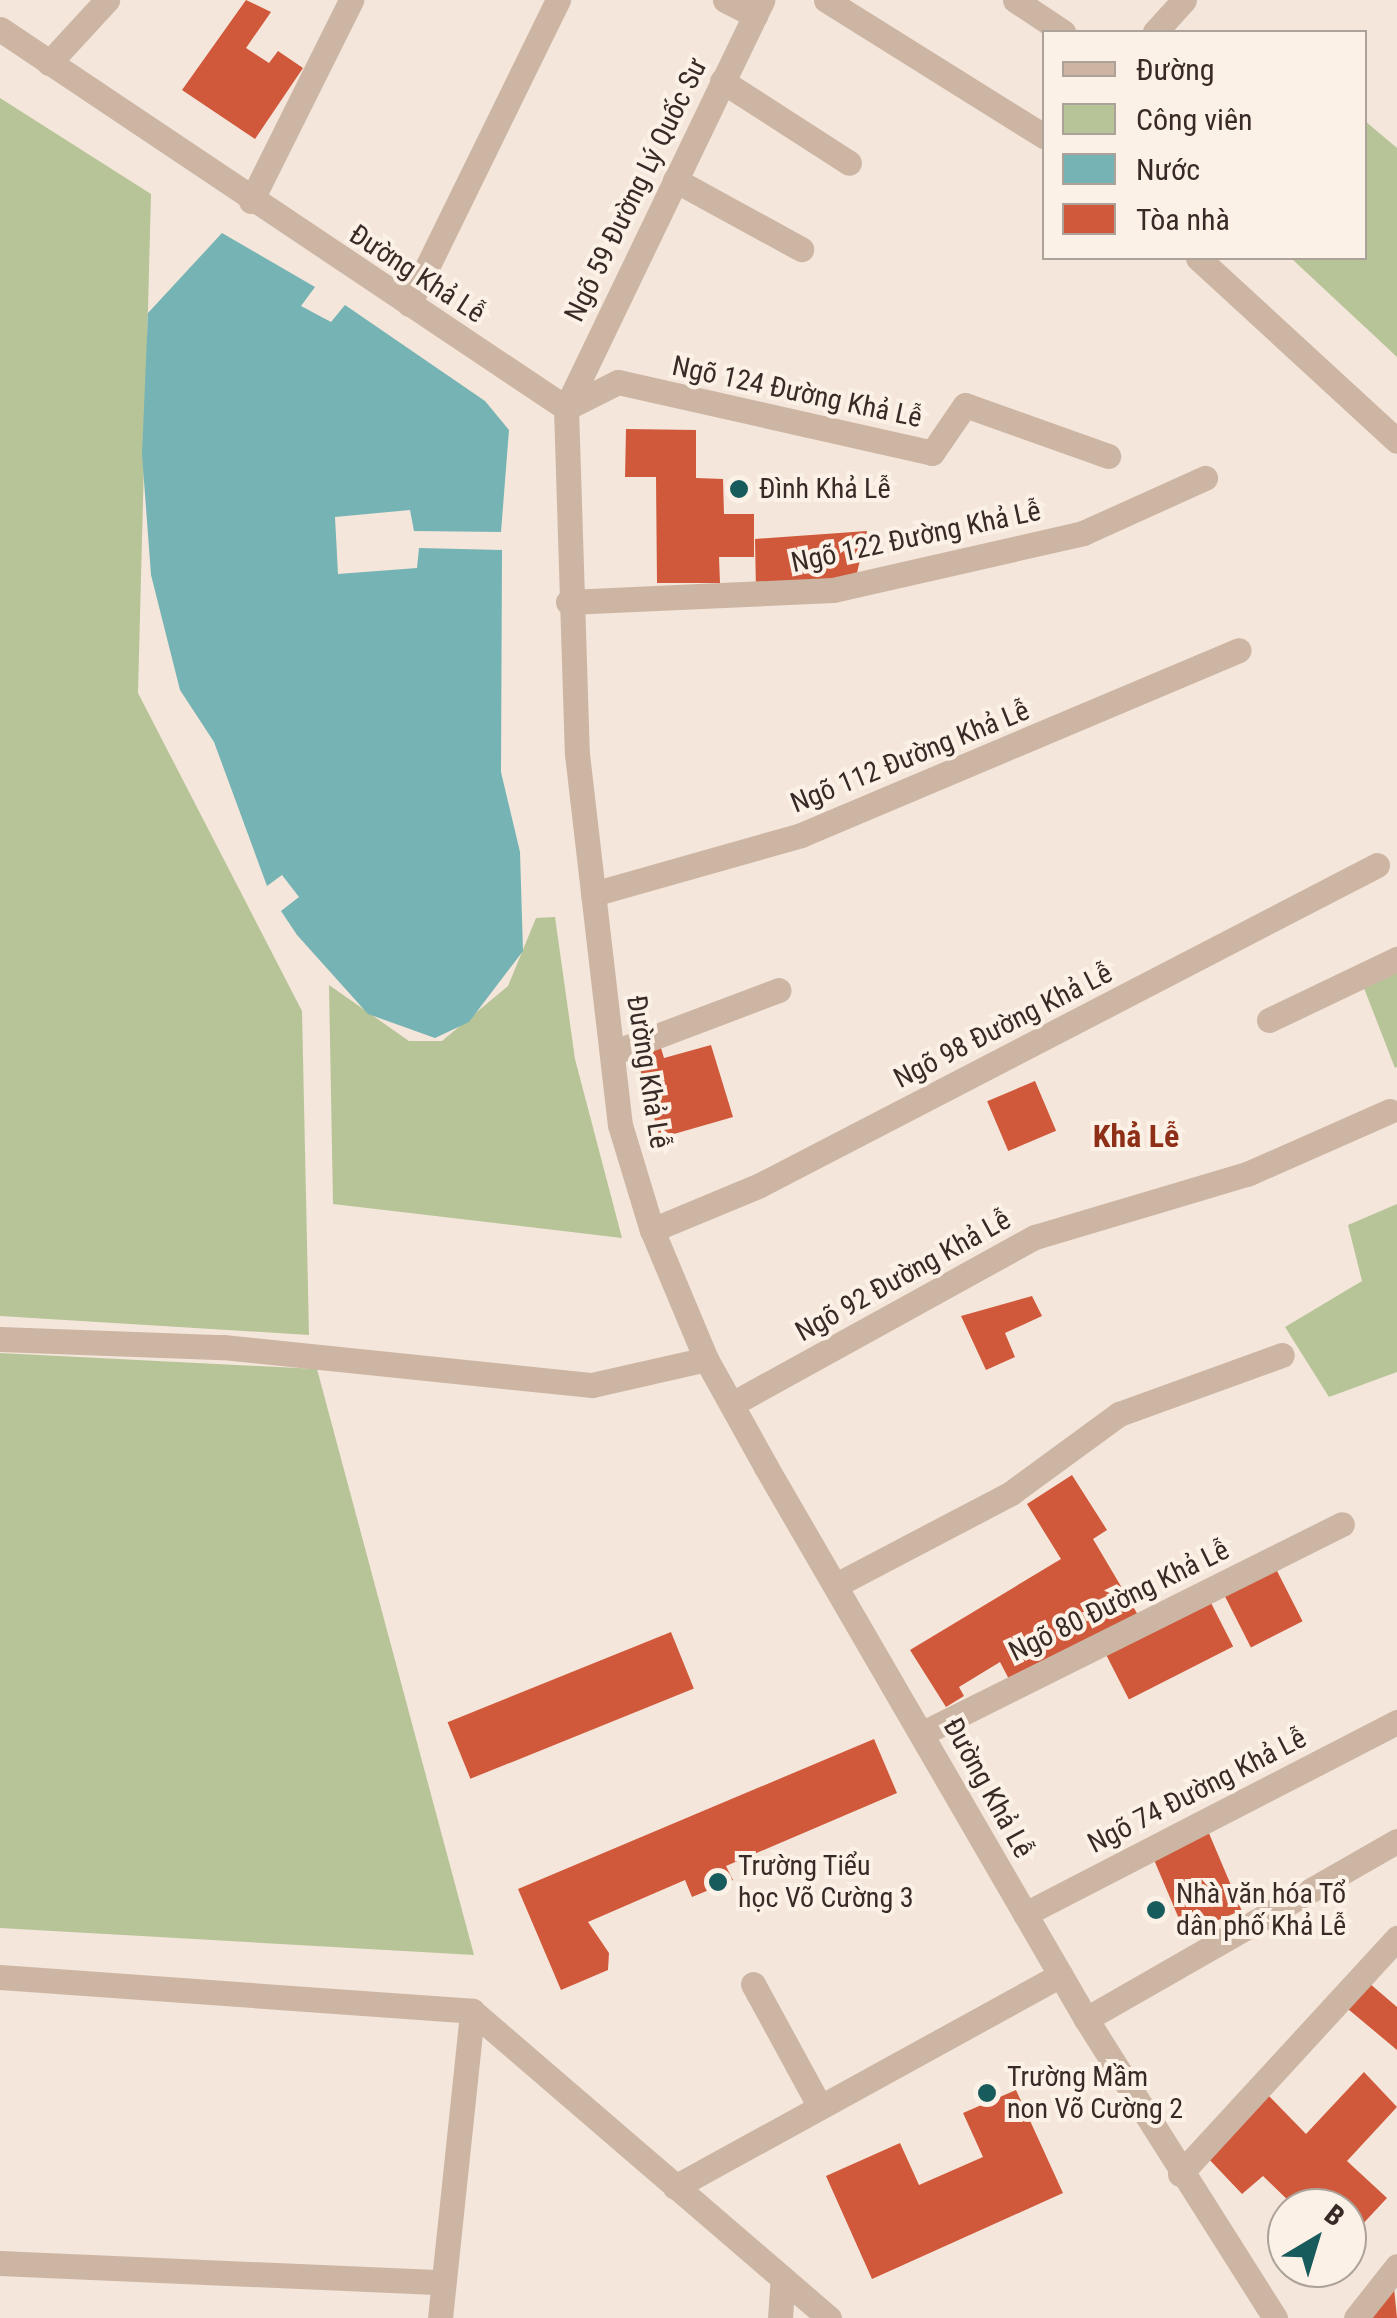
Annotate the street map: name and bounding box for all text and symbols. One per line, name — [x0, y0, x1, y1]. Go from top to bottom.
legend — [1042, 30, 1367, 260]
text: Đường — [1136, 52, 1215, 87]
street label: Ngõ 59 Đường Lý Quốc Sư — [558, 53, 714, 327]
text: Công viên — [1136, 102, 1253, 137]
text: Nước — [1136, 152, 1200, 187]
text: Tòa nhà — [1136, 202, 1230, 237]
street label: Đường Khả Lễ — [343, 218, 491, 330]
street label: Ngõ 124 Đường Khả Lễ — [669, 349, 925, 435]
place label: Đình Khả Lễ — [759, 472, 891, 506]
marker: Đình Khả Lễ — [728, 478, 750, 500]
street label: Ngõ 122 Đường Khả Lễ — [788, 494, 1044, 580]
street label: Ngõ 112 Đường Khả Lễ — [786, 694, 1034, 820]
street label: Ngõ 98 Đường Khả Lễ — [888, 956, 1118, 1096]
street label: Đường Khả Lễ — [619, 993, 677, 1151]
district label: Khả Lễ — [1093, 1117, 1179, 1155]
street label: Ngõ 92 Đường Khả Lễ — [790, 1203, 1016, 1349]
street label: Ngõ 80 Đường Khả Lễ — [1004, 1533, 1234, 1669]
street label: Đường Khả Lễ — [936, 1712, 1040, 1864]
street label: Ngõ 74 Đường Khả Lễ — [1082, 1721, 1312, 1861]
place label: Trường Tiểu học Võ Cường 3 — [738, 1849, 913, 1915]
marker: Trường Tiểu học Võ Cường 3 — [707, 1871, 729, 1893]
place label: Nhà văn hóa Tổ dân phố Khả Lễ — [1176, 1877, 1347, 1943]
marker: Nhà văn hóa Tổ dân phố Khả Lễ — [1145, 1899, 1167, 1921]
place label: Trường Mầm non Võ Cường 2 — [1007, 2060, 1183, 2126]
marker: Trường Mầm non Võ Cường 2 — [976, 2082, 998, 2104]
north arrow — [1267, 2188, 1367, 2288]
text: B — [1318, 2198, 1351, 2233]

